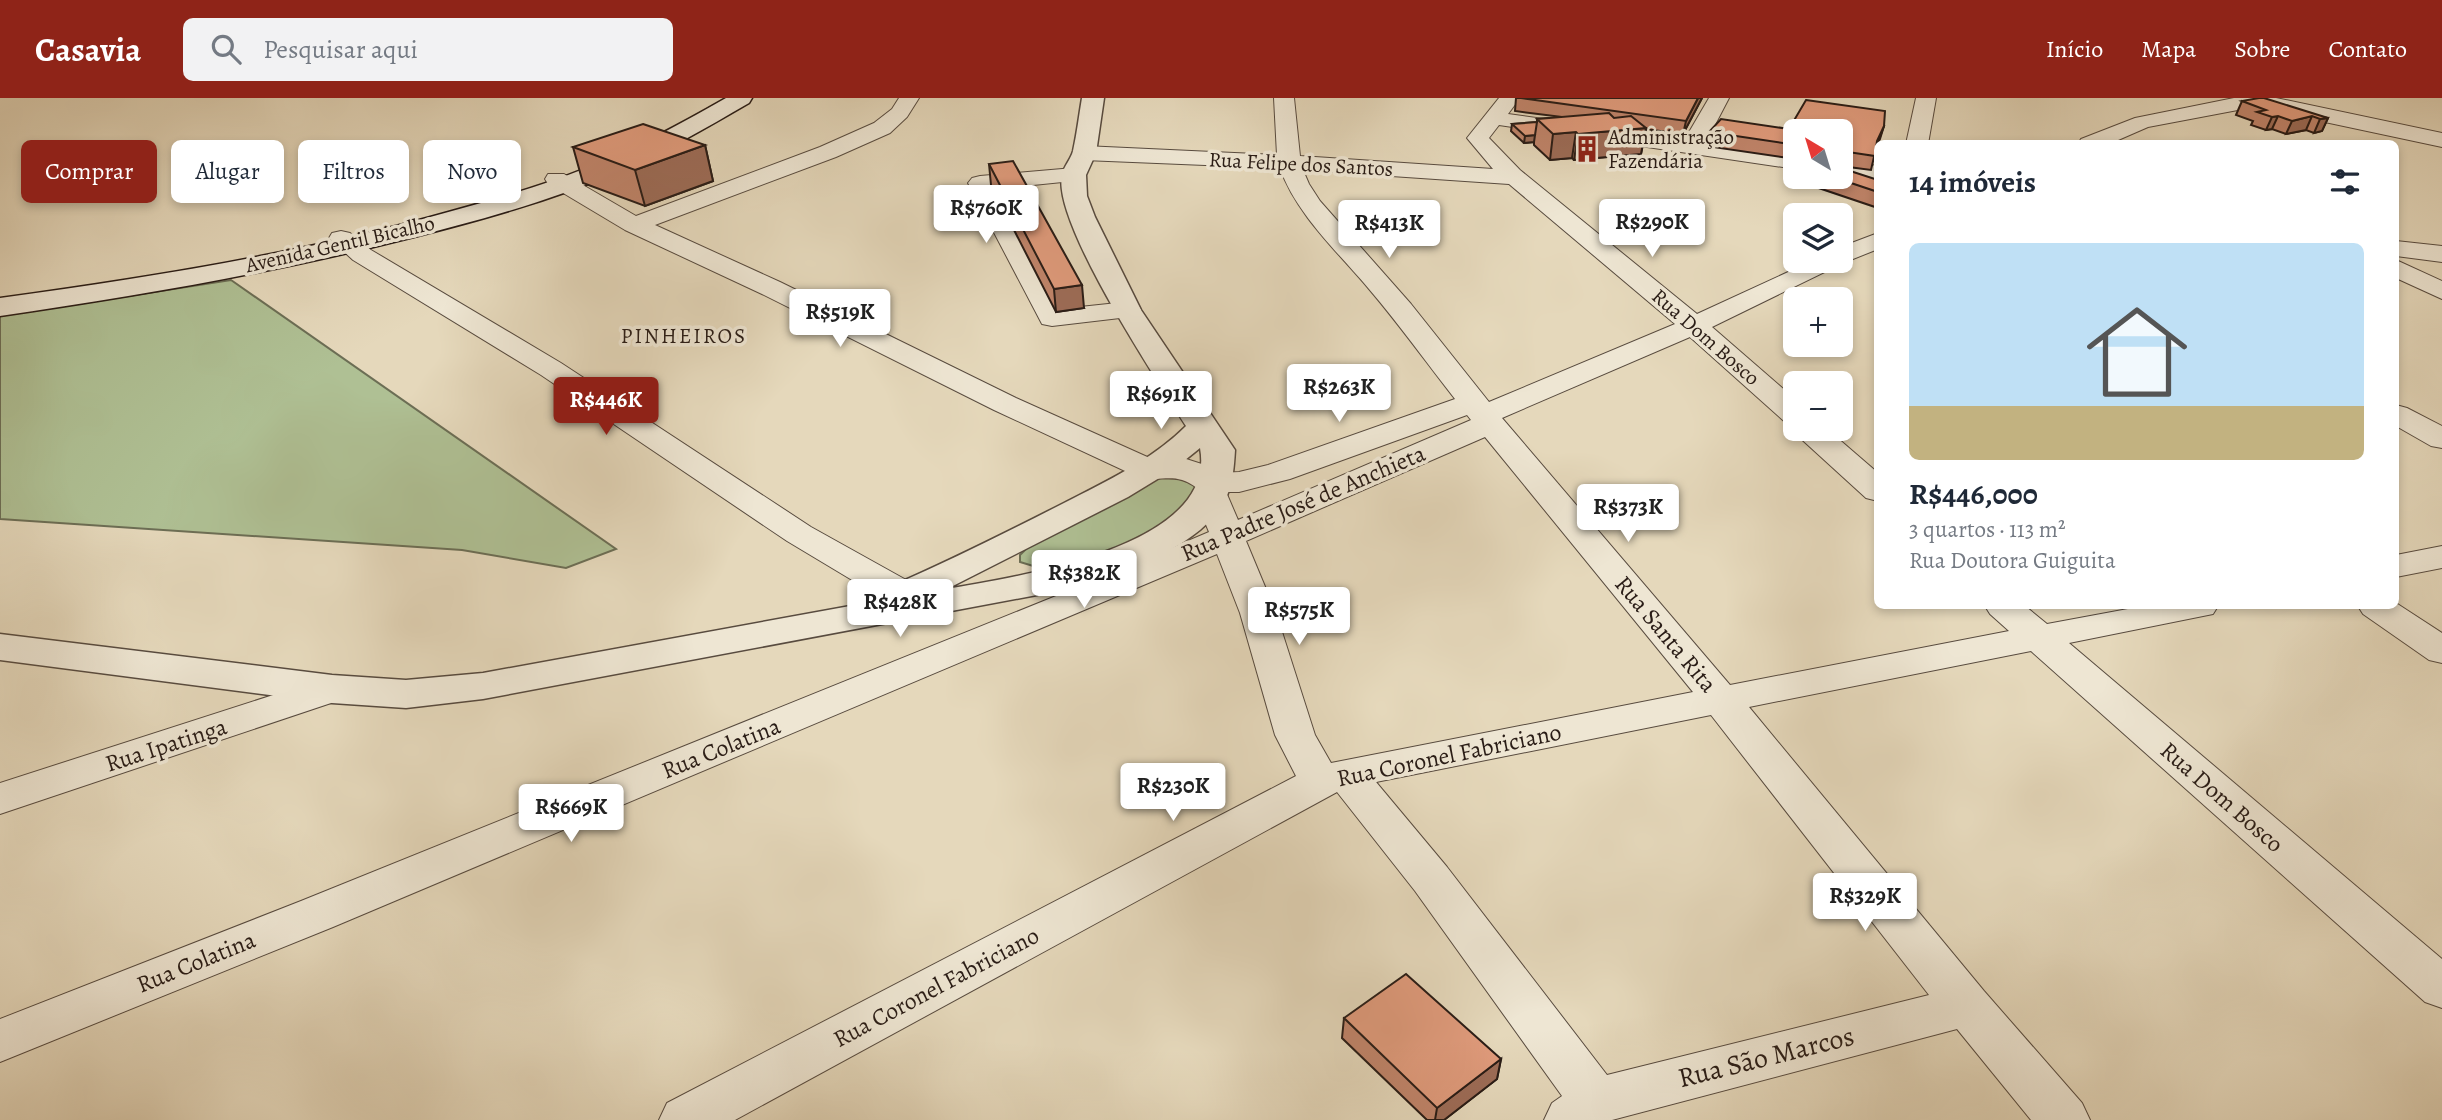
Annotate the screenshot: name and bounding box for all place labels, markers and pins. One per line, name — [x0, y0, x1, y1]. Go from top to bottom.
place label: Administração Fazendária — [1607, 123, 1734, 175]
building icon: Administração Fazendária — [1572, 134, 1602, 164]
pin: R$760K — [929, 186, 1043, 245]
pin: R$413K — [1332, 200, 1446, 260]
pin: R$290K — [1595, 200, 1709, 259]
pin: R$519K — [783, 289, 897, 349]
pin: R$263K — [1282, 364, 1396, 424]
pin: R$691K — [1104, 372, 1218, 431]
pin: R$446K — [549, 378, 663, 437]
pin: R$373K — [1571, 484, 1685, 544]
pin: R$382K — [1027, 550, 1141, 610]
pin: R$428K — [843, 580, 957, 639]
pin: R$575K — [1242, 588, 1356, 647]
pin: R$230K — [1116, 764, 1230, 823]
pin: R$669K — [514, 784, 628, 844]
pin: R$329K — [1808, 874, 1922, 933]

